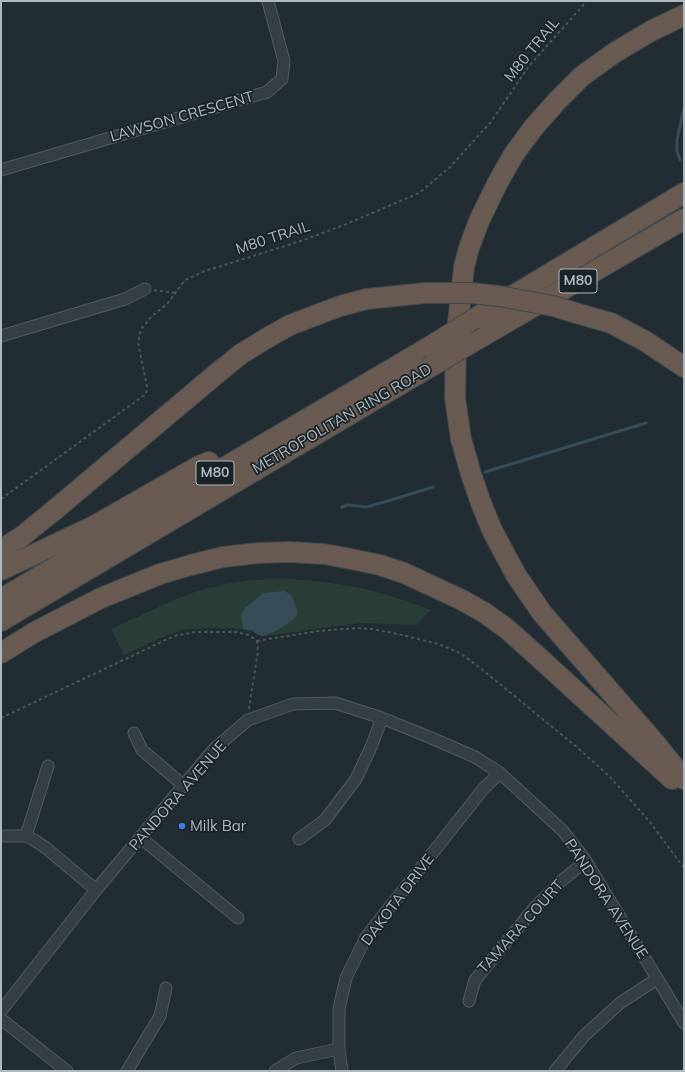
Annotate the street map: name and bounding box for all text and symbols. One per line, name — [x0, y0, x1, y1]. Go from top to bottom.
street label: M80 TRAIL — [501, 14, 563, 86]
street label: LAWSON CRESCENT — [108, 88, 256, 146]
street label: M80 TRAIL — [234, 218, 312, 258]
road number: M80 — [559, 269, 597, 293]
street label: METROPOLITAN RING ROAD — [249, 360, 435, 478]
road number: M80 — [196, 461, 234, 485]
street label: PANDORA AVENUE — [126, 738, 230, 854]
place label: Milk Bar — [190, 817, 246, 835]
marker: Milk Bar — [177, 821, 187, 831]
street label: PANDORA AVENUE — [561, 836, 651, 962]
street label: DAKOTA DRIVE — [358, 851, 438, 949]
street label: TAMARA COURT — [474, 877, 568, 977]

